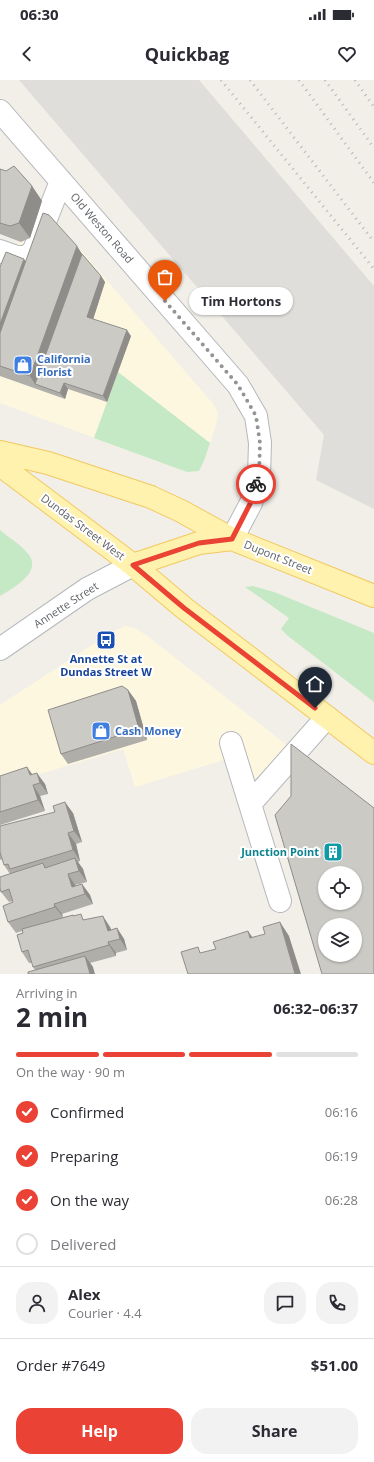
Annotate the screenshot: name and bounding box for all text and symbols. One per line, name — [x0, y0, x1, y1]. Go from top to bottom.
text: 06:30 — [20, 4, 59, 24]
text: Quickbag — [145, 42, 229, 66]
icon: back — [16, 43, 38, 65]
icon: heart — [336, 43, 358, 65]
street label: Old Weston Road — [68, 189, 137, 266]
pin — [148, 260, 182, 301]
icon: bag — [154, 266, 176, 288]
callout: Tim Hortons — [189, 287, 293, 315]
text: Tim Hortons — [201, 292, 281, 310]
place label: California Florist — [37, 351, 91, 379]
shop icon: California Florist — [12, 354, 34, 376]
courier — [236, 464, 276, 504]
icon: bike — [245, 473, 267, 495]
street label: Dundas Street West — [38, 490, 128, 563]
street label: Dupont Street — [242, 536, 315, 577]
street label: Annette Street — [31, 578, 101, 631]
bus stop icon: Annette St at Dundas Street W — [95, 629, 117, 651]
place label: Annette St at Dundas Street W — [60, 651, 152, 679]
pin — [298, 667, 332, 708]
icon: home — [304, 673, 326, 695]
shop icon: Cash Money — [90, 720, 112, 742]
place label: Cash Money — [115, 723, 182, 738]
building icon: Junction Point — [322, 841, 344, 863]
place label: Junction Point — [240, 844, 319, 859]
map controls — [318, 866, 362, 962]
button: locate — [318, 866, 362, 910]
button: layers — [318, 918, 362, 962]
text: Arriving in — [16, 984, 78, 1002]
text: 06:32–06:37 — [273, 998, 358, 1018]
text: 2 min — [16, 999, 88, 1035]
text: On the way · 90 m — [16, 1063, 125, 1081]
icon: check — [16, 1101, 38, 1123]
text: Confirmed — [50, 1102, 124, 1122]
text: 06:16 — [325, 1103, 358, 1121]
icon: check — [16, 1145, 38, 1167]
text: Preparing — [50, 1146, 118, 1166]
text: 06:19 — [325, 1147, 358, 1165]
icon: check — [16, 1189, 38, 1211]
text: On the way — [50, 1190, 129, 1210]
text: 06:28 — [325, 1191, 358, 1209]
text: Delivered — [50, 1234, 117, 1254]
button: person — [16, 1282, 58, 1324]
button: chat — [264, 1282, 306, 1324]
button: phone — [316, 1282, 358, 1324]
text: Alex — [68, 1284, 100, 1304]
text: Courier · 4.4 — [68, 1304, 142, 1322]
text: Order #7649 — [16, 1355, 105, 1375]
text: $51.00 — [311, 1355, 358, 1375]
button: Help — [16, 1408, 183, 1454]
button: Share — [191, 1408, 358, 1454]

